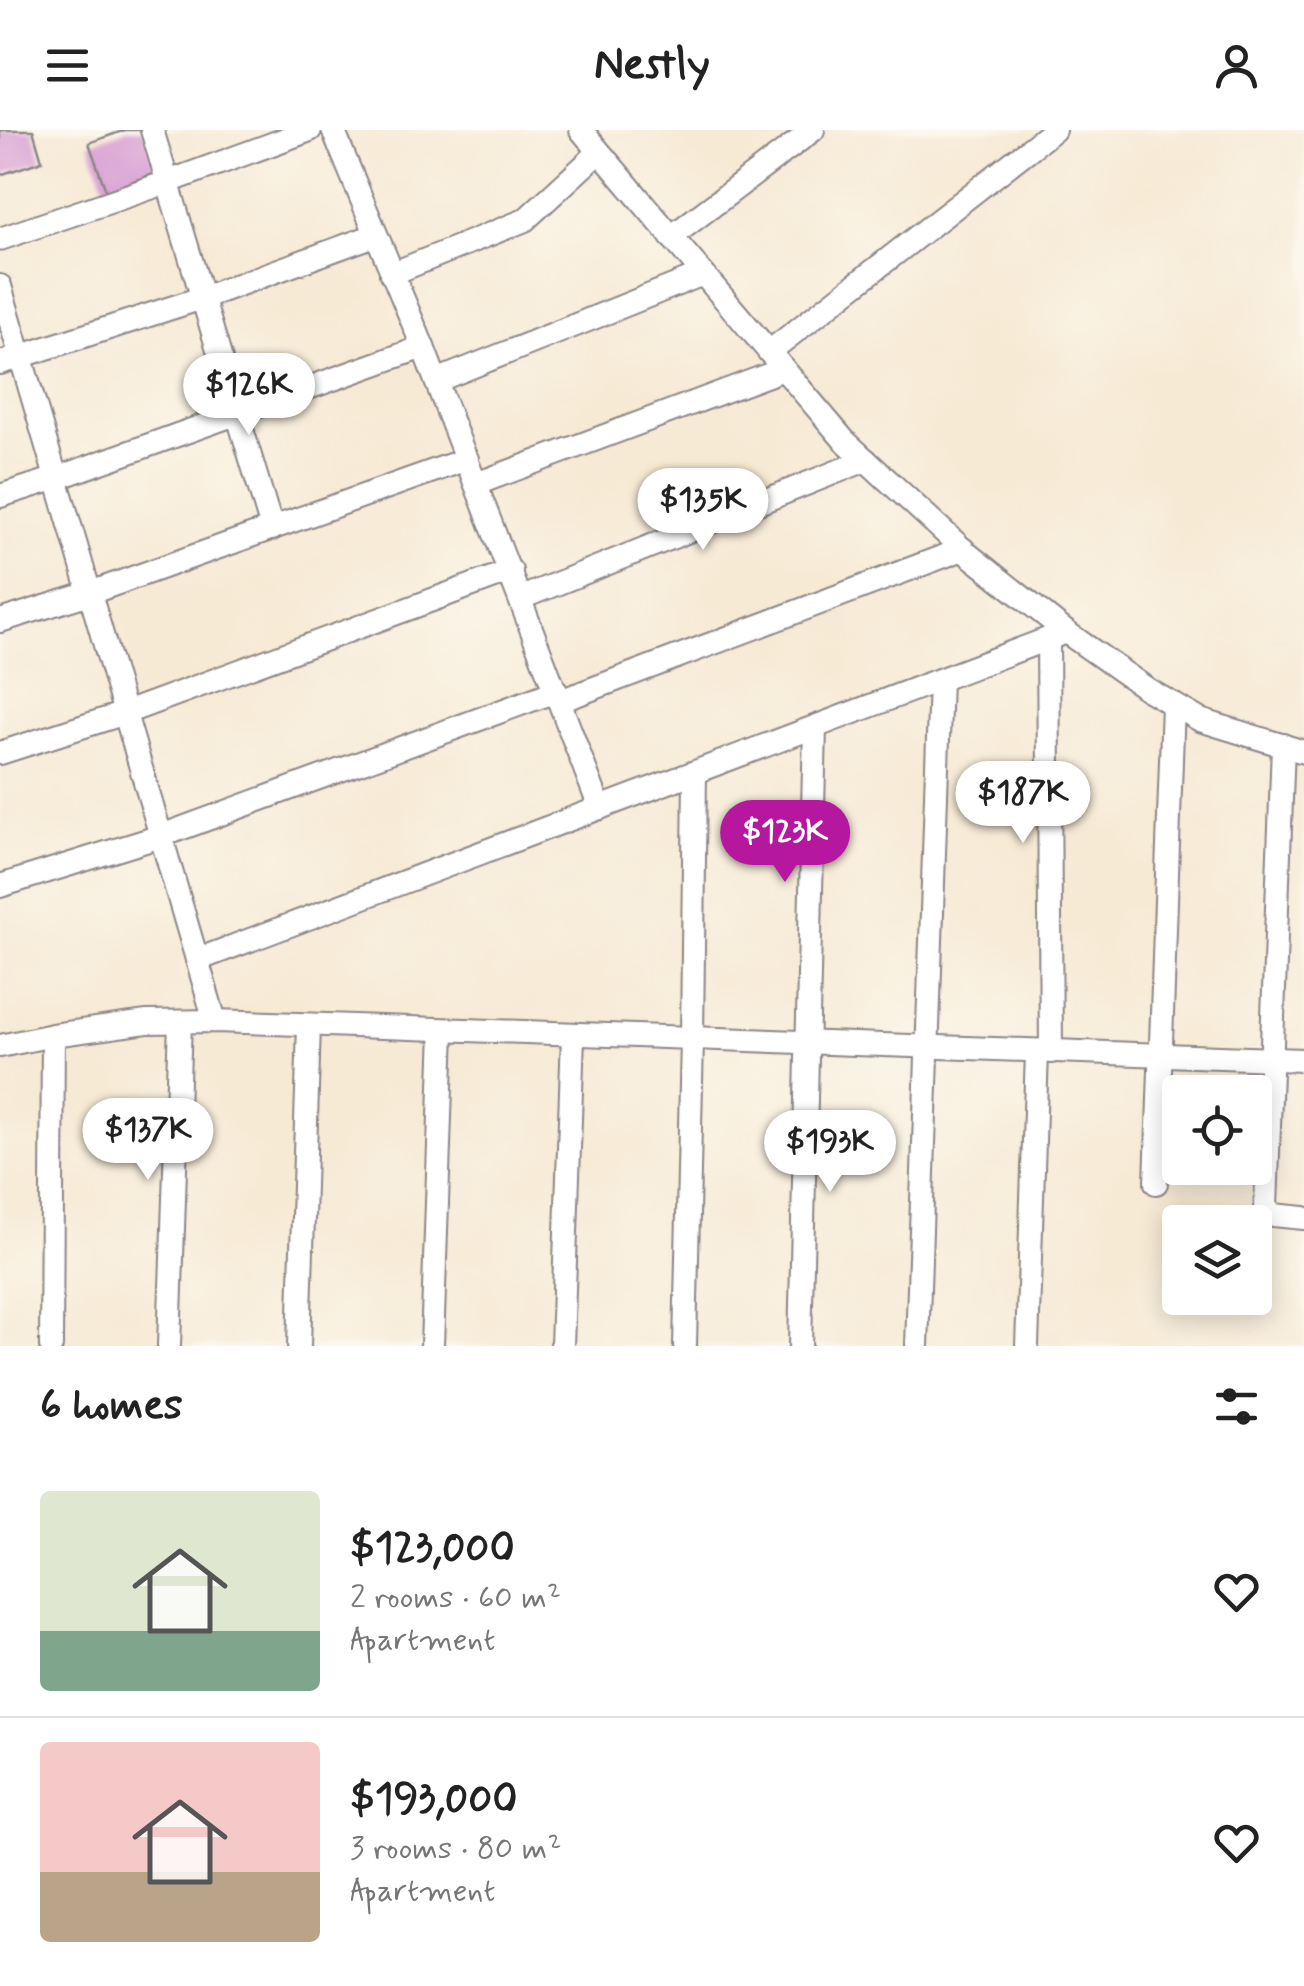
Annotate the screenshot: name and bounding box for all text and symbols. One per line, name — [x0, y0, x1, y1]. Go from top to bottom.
text: Nestly — [594, 36, 710, 95]
icon: menu — [40, 38, 95, 93]
icon: person — [1209, 38, 1264, 93]
pin: $126K — [179, 353, 319, 438]
text: $126K — [205, 364, 293, 406]
pin: $135K — [633, 468, 773, 553]
text: $135K — [659, 479, 747, 521]
pin: $187K — [953, 761, 1093, 846]
text: $187K — [977, 772, 1069, 814]
pin: $123K — [715, 800, 855, 885]
text: $123K — [742, 811, 828, 853]
map controls — [1162, 1075, 1272, 1315]
button: locate — [1162, 1075, 1272, 1185]
pin: $137K — [78, 1098, 218, 1183]
text: $137K — [104, 1109, 192, 1151]
pin: $193K — [760, 1110, 900, 1195]
text: $193K — [786, 1121, 874, 1163]
button: layers — [1162, 1205, 1272, 1315]
text: 6 homes — [40, 1379, 183, 1434]
icon: filters — [1209, 1379, 1264, 1434]
text: $123,000 — [350, 1522, 515, 1577]
icon: home — [120, 1531, 240, 1651]
icon: heart — [1209, 1564, 1264, 1619]
text: 2 rooms · 60 m² — [350, 1577, 561, 1619]
text: Apartment — [350, 1619, 495, 1661]
text: $193,000 — [350, 1773, 518, 1828]
icon: home — [120, 1782, 240, 1902]
icon: heart — [1209, 1815, 1264, 1870]
text: 3 rooms · 80 m² — [350, 1828, 561, 1870]
text: Apartment — [350, 1870, 495, 1912]

